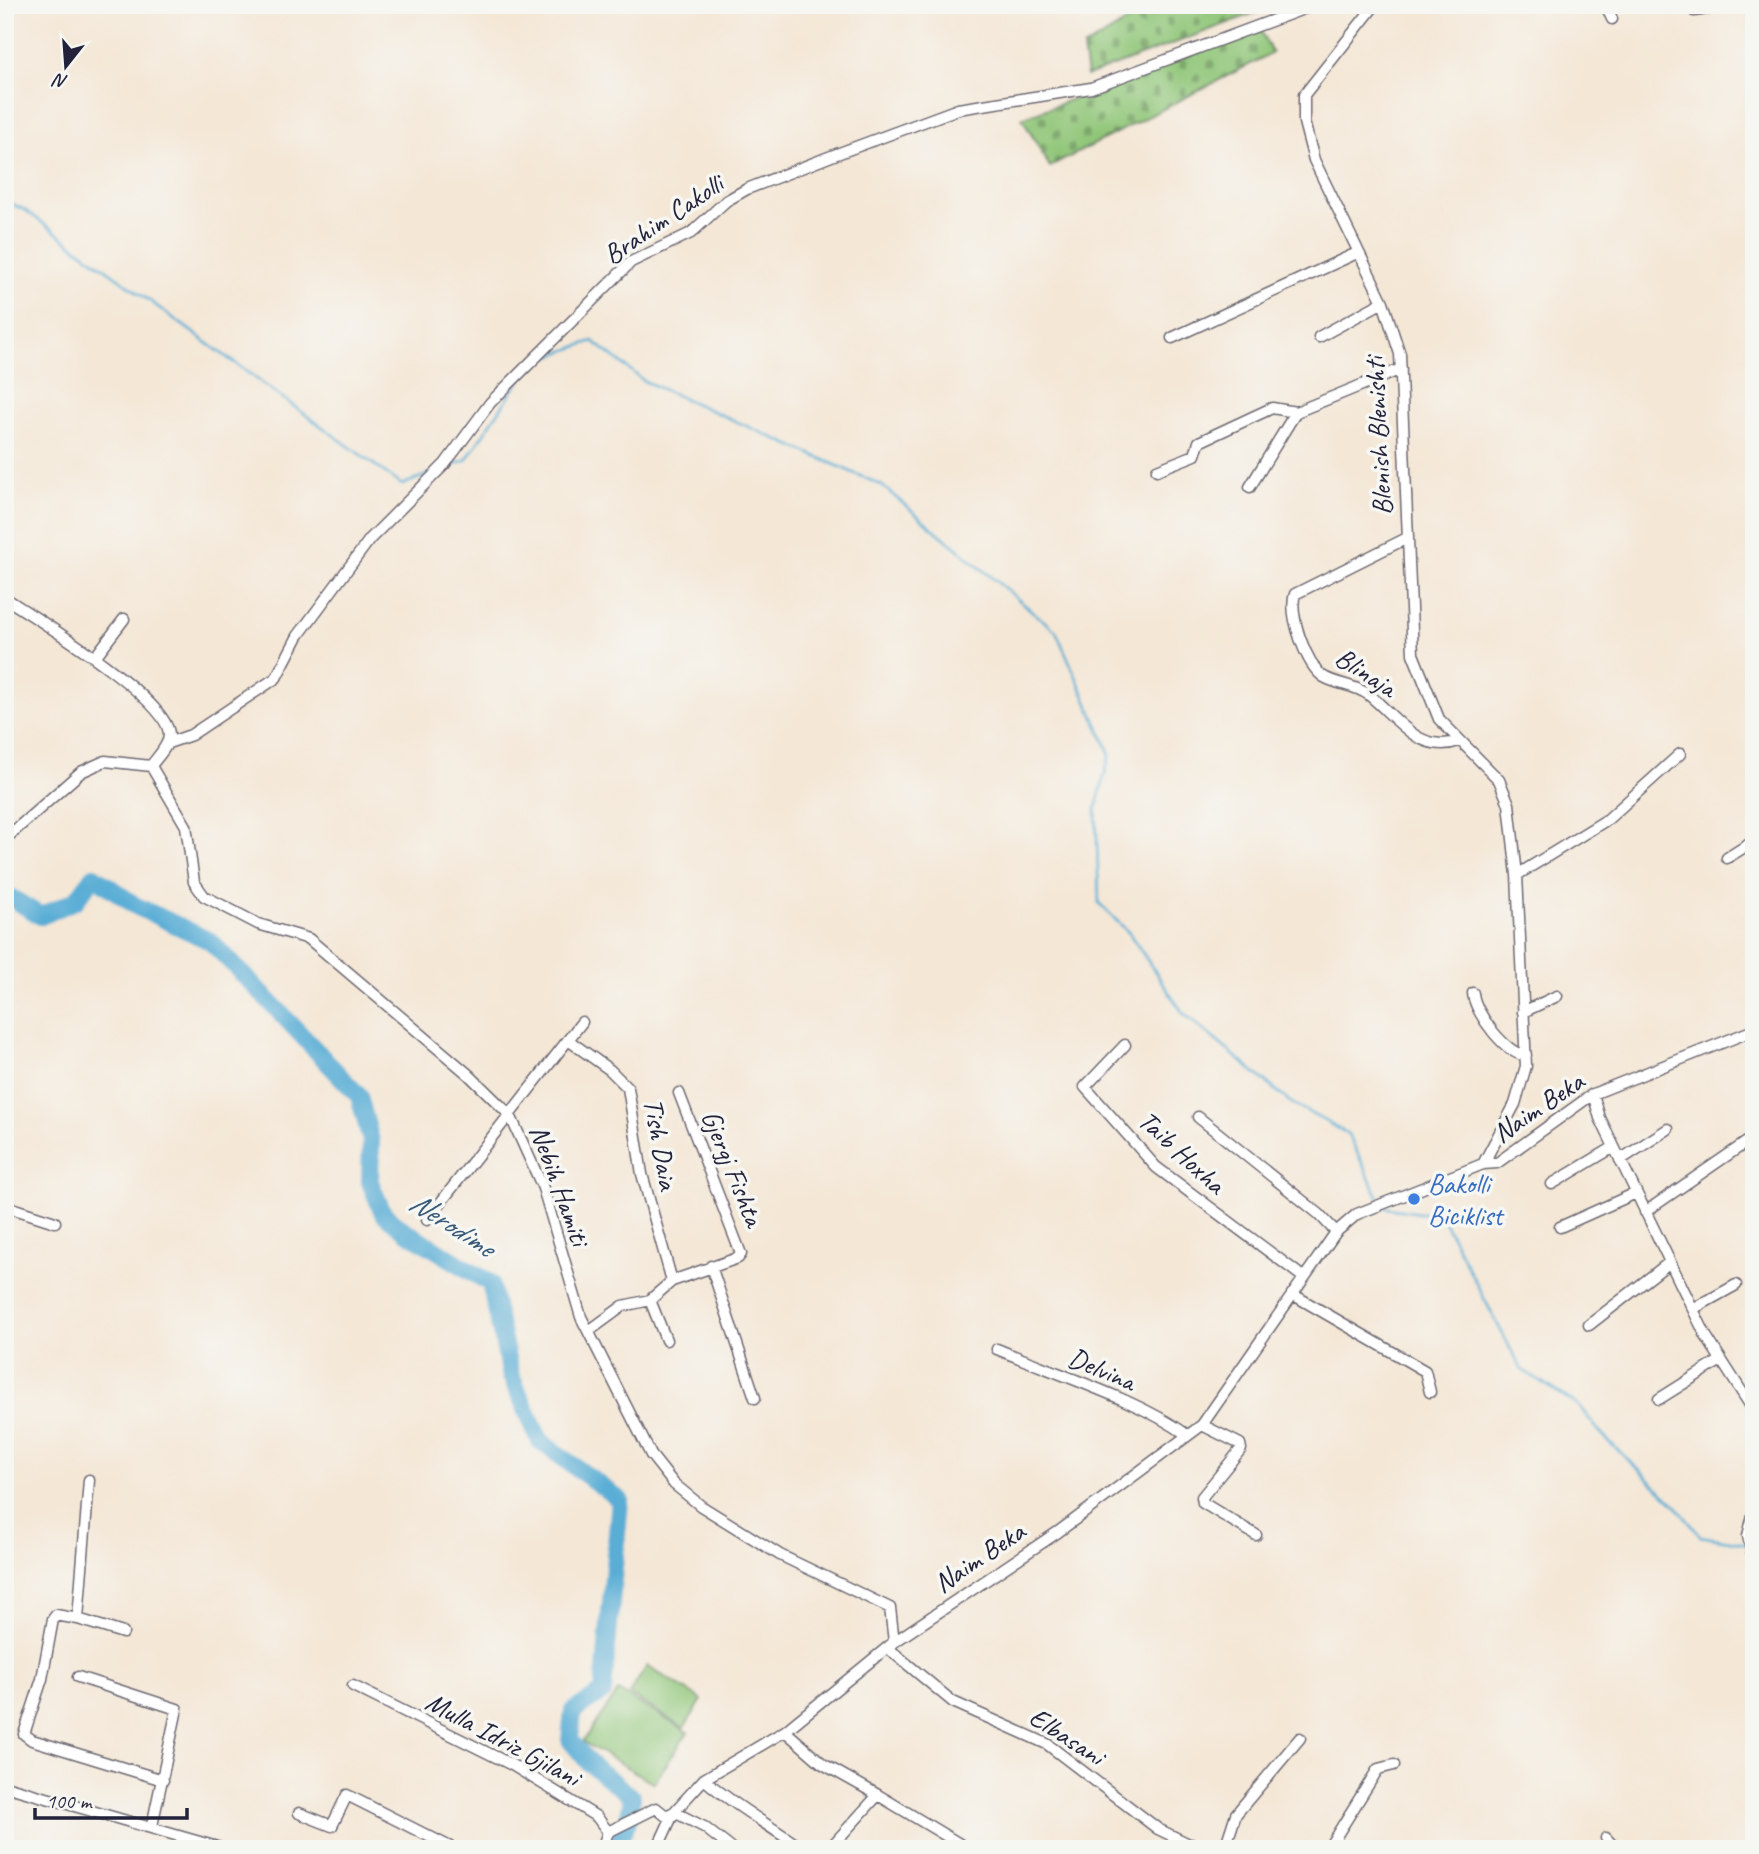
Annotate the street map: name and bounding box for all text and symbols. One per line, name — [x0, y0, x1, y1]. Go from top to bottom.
north arrow — [32, 32, 102, 102]
text: N — [49, 67, 70, 94]
street label: Brahim Cakolli — [596, 164, 733, 272]
street label: Blenish Blenishti — [1356, 352, 1400, 516]
street label: Blinaja — [1329, 639, 1405, 706]
street label: Naim Beka — [1486, 1063, 1592, 1150]
street label: Tish Daia — [636, 1096, 687, 1194]
street label: Taib Hoxha — [1131, 1103, 1234, 1202]
street label: Gjergj Fishta — [694, 1105, 773, 1234]
street label: Nebih Hamiti — [522, 1120, 599, 1254]
place label: Bakolli Biciklist — [1428, 1166, 1505, 1233]
water label: Nerodime — [402, 1183, 505, 1268]
marker: Bakolli Biciklist — [1406, 1191, 1422, 1207]
street label: Delvina — [1063, 1339, 1143, 1400]
street label: Naim Beka — [927, 1513, 1033, 1600]
street label: Mulla Idriz Gjilani — [420, 1684, 589, 1796]
street label: Elbasani — [1023, 1699, 1114, 1775]
scale bar — [35, 1777, 187, 1821]
text: 100 m — [46, 1788, 93, 1814]

